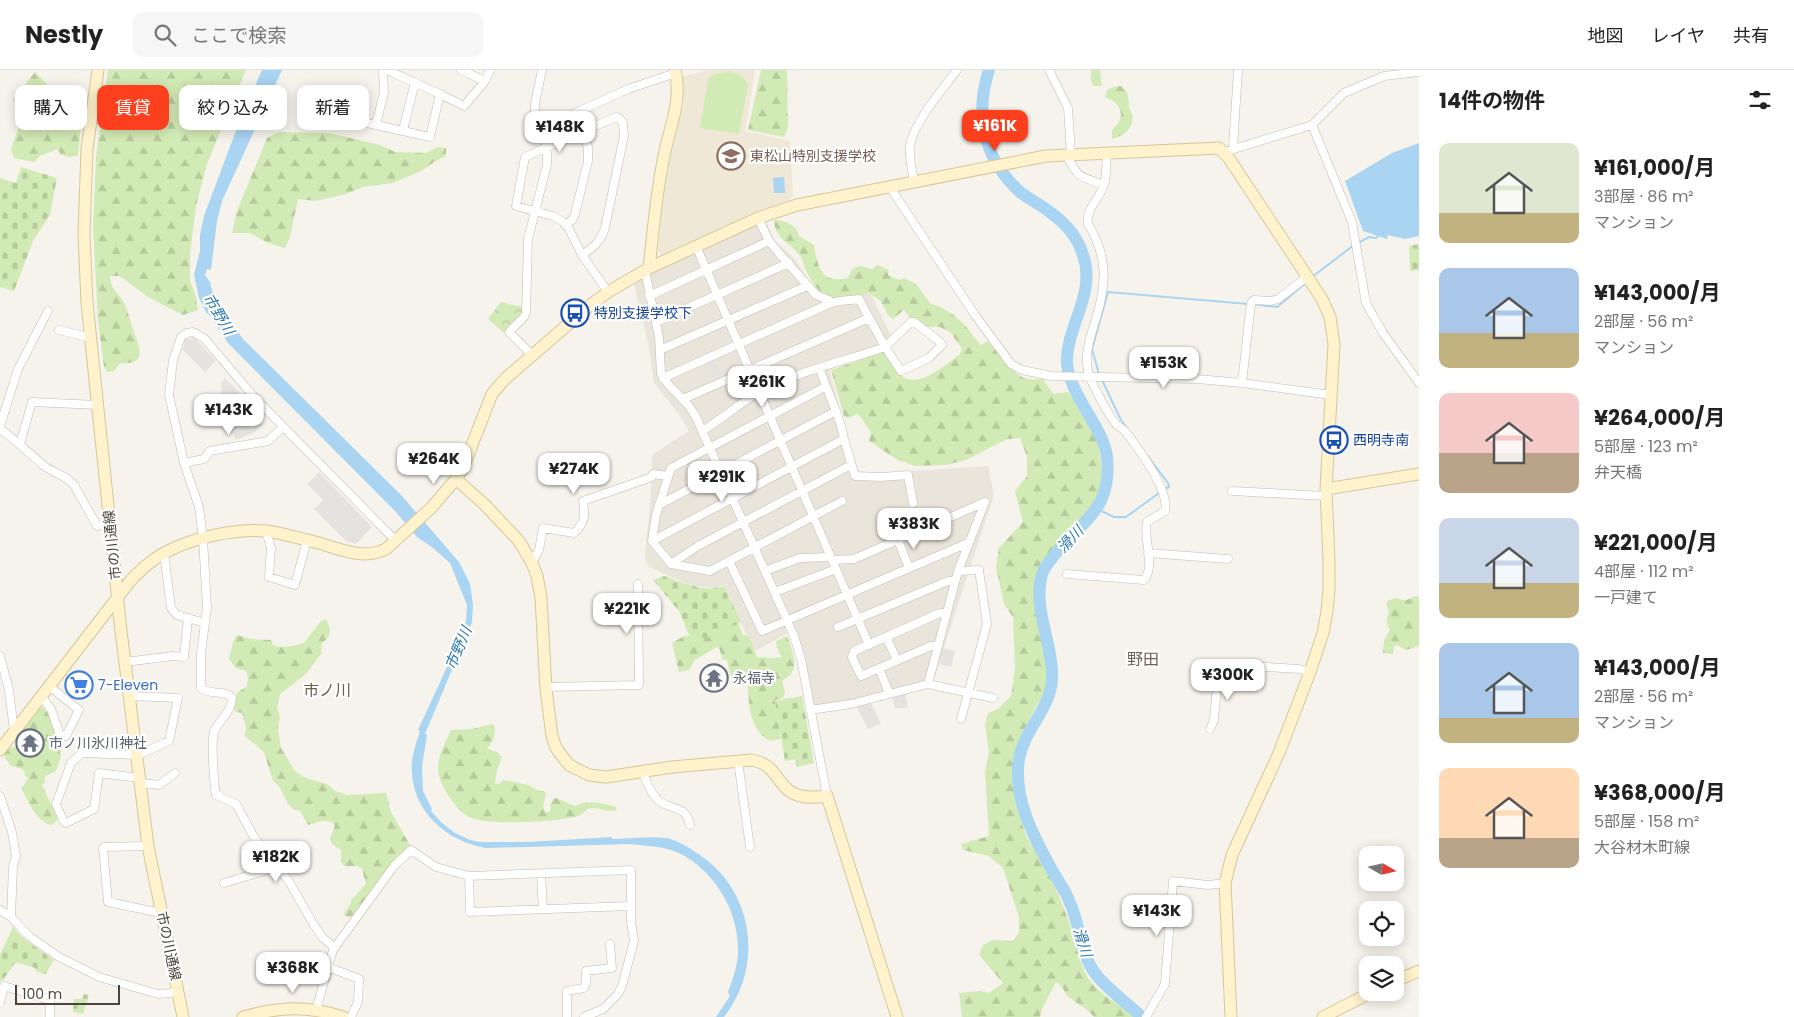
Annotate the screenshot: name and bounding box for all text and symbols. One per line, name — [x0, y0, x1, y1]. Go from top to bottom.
search box — [133, 12, 483, 57]
text: Nestly — [25, 18, 103, 51]
icon: search — [151, 21, 179, 49]
text: ここで検索 — [191, 22, 286, 49]
text: 地図 — [1588, 23, 1624, 48]
text: レイヤ — [1652, 23, 1705, 48]
text: 共有 — [1733, 23, 1769, 48]
chip: 購入 — [15, 85, 87, 130]
chip: 賃貸 — [97, 85, 169, 130]
chip: 絞り込み — [179, 85, 287, 130]
chip: 新着 — [297, 85, 369, 130]
text: 14件の物件 — [1439, 86, 1545, 115]
icon: filters — [1746, 86, 1774, 114]
pin: ¥161K — [960, 109, 1030, 152]
pin: ¥148K — [525, 111, 595, 153]
text: ¥161K — [973, 114, 1017, 137]
text: ¥148K — [535, 115, 585, 138]
school or university icon: 東松山特別支援学校 — [716, 141, 746, 171]
place label: 東松山特別支援学校 — [750, 146, 876, 166]
text: ¥161,000/月 — [1594, 153, 1715, 182]
icon: home — [1479, 163, 1539, 223]
text: 3部屋 · 86 m² — [1594, 185, 1694, 208]
text: マンション — [1594, 211, 1674, 234]
text: ¥143,000/月 — [1594, 278, 1721, 307]
icon: home — [1479, 288, 1539, 348]
water label: 市野川 — [198, 289, 241, 340]
bus stop icon: 特別支援学校下 — [560, 298, 590, 328]
place label: 特別支援学校下 — [594, 303, 692, 323]
text: 2部屋 · 56 m² — [1594, 310, 1693, 333]
text: マンション — [1594, 336, 1674, 359]
pin: ¥153K — [1129, 346, 1199, 389]
text: ¥153K — [1140, 351, 1188, 374]
pin: ¥261K — [727, 366, 797, 408]
text: ¥261K — [738, 370, 786, 393]
pin: ¥143K — [194, 394, 264, 436]
text: ¥143K — [205, 398, 253, 421]
text: ¥264,000/月 — [1594, 403, 1725, 432]
icon: home — [1479, 413, 1539, 473]
bus stop icon: 西明寺南 — [1319, 425, 1349, 455]
place label: 西明寺南 — [1353, 430, 1409, 450]
text: 5部屋 · 123 m² — [1594, 435, 1698, 458]
pin: ¥264K — [399, 442, 469, 485]
text: ¥264K — [408, 447, 460, 470]
pin: ¥274K — [539, 452, 609, 495]
text: ¥274K — [549, 457, 599, 480]
pin: ¥291K — [687, 460, 757, 503]
text: 弁天橋 — [1594, 461, 1642, 484]
text: ¥291K — [699, 465, 745, 488]
pin: ¥383K — [879, 508, 949, 550]
street label: 市の川通線 — [98, 509, 126, 581]
text: ¥383K — [888, 512, 940, 535]
water label: 滑川 — [1052, 519, 1089, 557]
text: ¥221,000/月 — [1594, 528, 1718, 557]
icon: home — [1479, 538, 1539, 598]
text: 4部屋 · 112 m² — [1594, 560, 1693, 583]
text: 一戸建て — [1594, 586, 1658, 609]
pin: ¥221K — [592, 592, 662, 635]
text: ¥221K — [604, 597, 650, 620]
water label: 市野川 — [440, 621, 477, 673]
district label: 野田 — [1127, 648, 1159, 671]
text: ¥143,000/月 — [1594, 653, 1721, 682]
pin: ¥300K — [1193, 658, 1263, 701]
temple icon: 永福寺 — [699, 663, 729, 693]
text: ¥300K — [1202, 663, 1254, 686]
icon: home — [1479, 663, 1539, 723]
place label: 永福寺 — [733, 668, 775, 688]
supermarket icon: 7-Eleven — [64, 670, 94, 700]
place label: 7-Eleven — [98, 675, 158, 695]
district label: 市ノ川 — [303, 679, 351, 702]
text: 2部屋 · 56 m² — [1594, 685, 1693, 708]
text: マンション — [1594, 711, 1674, 734]
temple icon: 市ノ川氷川神社 — [15, 728, 45, 758]
place label: 市ノ川氷川神社 — [49, 733, 147, 753]
text: ¥368,000/月 — [1594, 778, 1725, 807]
icon: home — [1479, 788, 1539, 848]
text: 5部屋 · 158 m² — [1594, 810, 1699, 833]
text: 大谷材木町線 — [1594, 836, 1690, 859]
pin: ¥182K — [241, 840, 311, 883]
text: ¥182K — [252, 845, 300, 868]
north arrow — [1359, 846, 1404, 891]
map controls — [1359, 846, 1404, 1001]
pin: ¥143K — [1122, 894, 1192, 937]
text: ¥143K — [1133, 899, 1181, 922]
button: locate — [1359, 901, 1404, 946]
street label: 市の川通線 — [152, 910, 186, 982]
water label: 滑川 — [1068, 924, 1098, 961]
pin: ¥368K — [258, 952, 328, 994]
text: ¥368K — [267, 956, 319, 979]
button: layers — [1359, 956, 1404, 1001]
scale bar — [15, 982, 120, 1005]
text: 100 m — [22, 984, 62, 1004]

